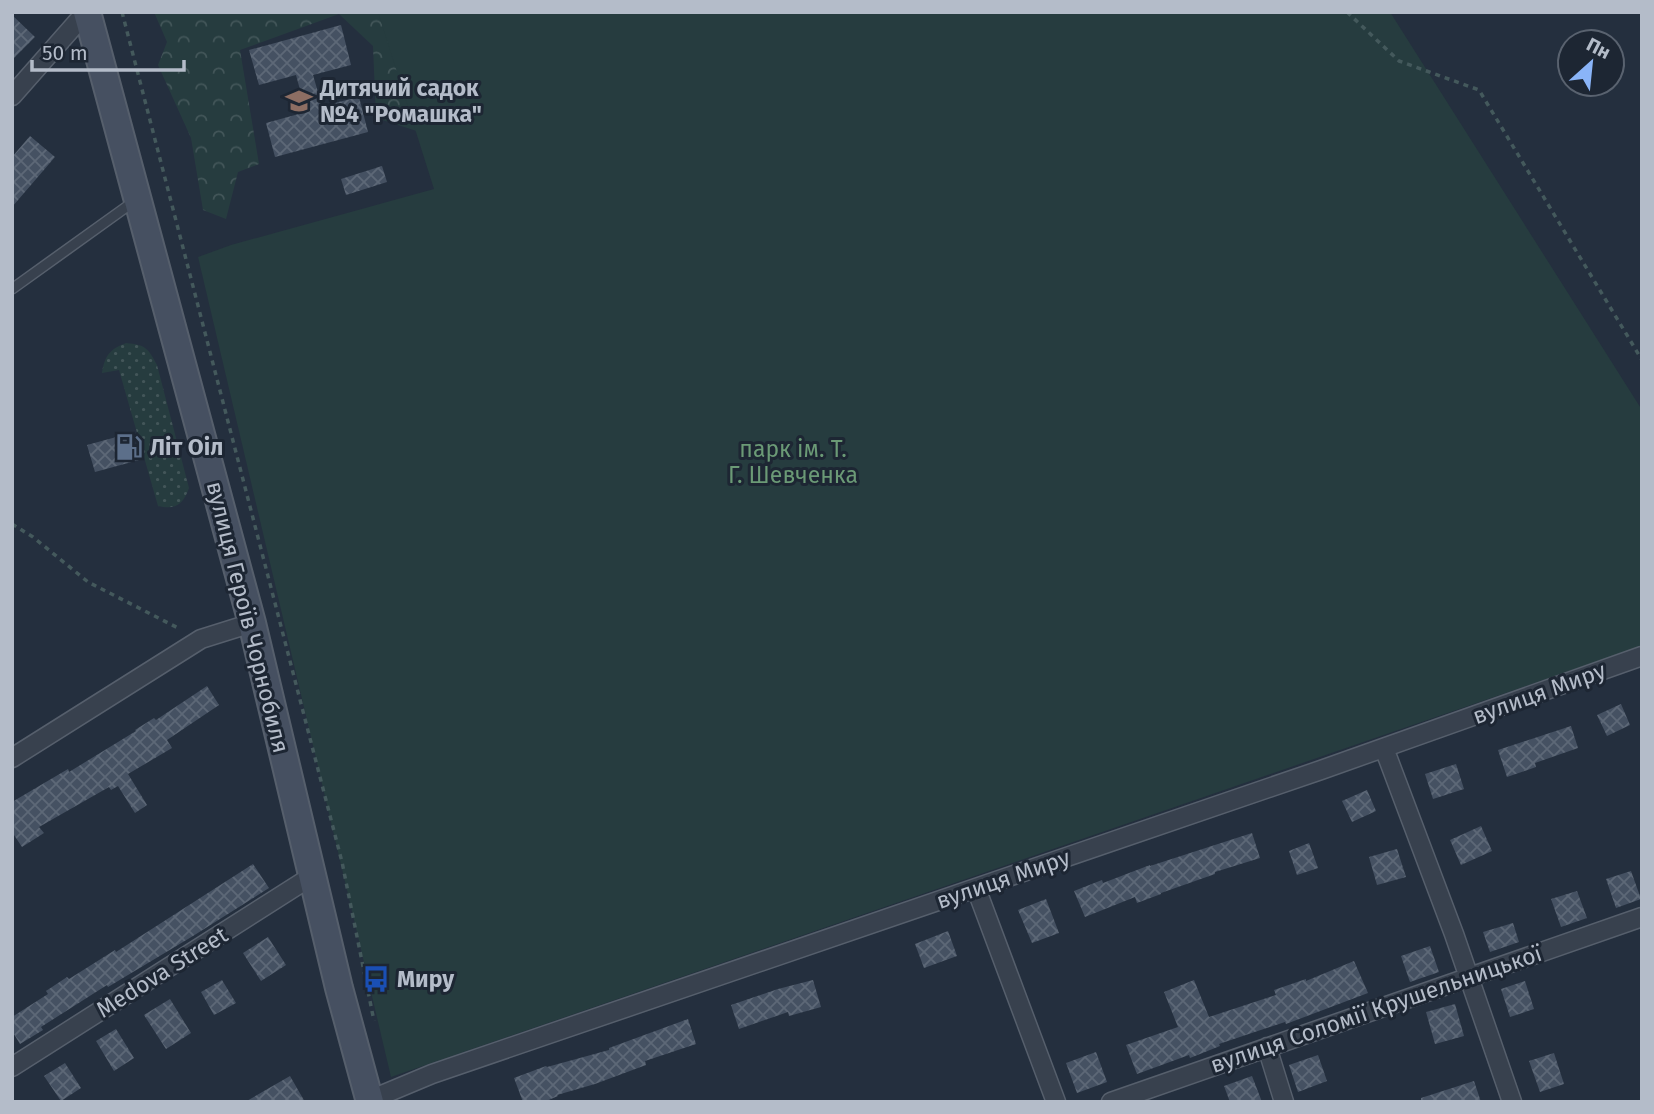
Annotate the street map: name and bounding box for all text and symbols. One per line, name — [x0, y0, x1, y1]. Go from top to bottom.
scale bar — [32, 28, 184, 72]
north arrow — [1556, 28, 1626, 98]
text: Пн — [1583, 33, 1614, 64]
text: 50 m — [42, 40, 88, 66]
place label: Дитячий садок №4 "Ромашка" — [319, 74, 482, 128]
school or university icon: Дитячий садок №4 "Ромашка" — [284, 86, 314, 116]
fuel station icon: Літ Оіл — [114, 432, 144, 462]
place label: Літ Оіл — [150, 433, 223, 461]
park label: парк ім. Т. Г. Шевченка — [728, 435, 858, 489]
street label: вулиця Героїв Чорнобиля — [201, 478, 295, 756]
street label: вулиця Миру — [1469, 656, 1610, 730]
street label: вулиця Миру — [932, 843, 1074, 915]
street label: Medova Street — [91, 920, 233, 1023]
street label: вулиця Соломії Крушельницької — [1207, 939, 1546, 1079]
bus stop icon: Миру — [361, 964, 391, 994]
place label: Миру — [397, 965, 455, 993]

